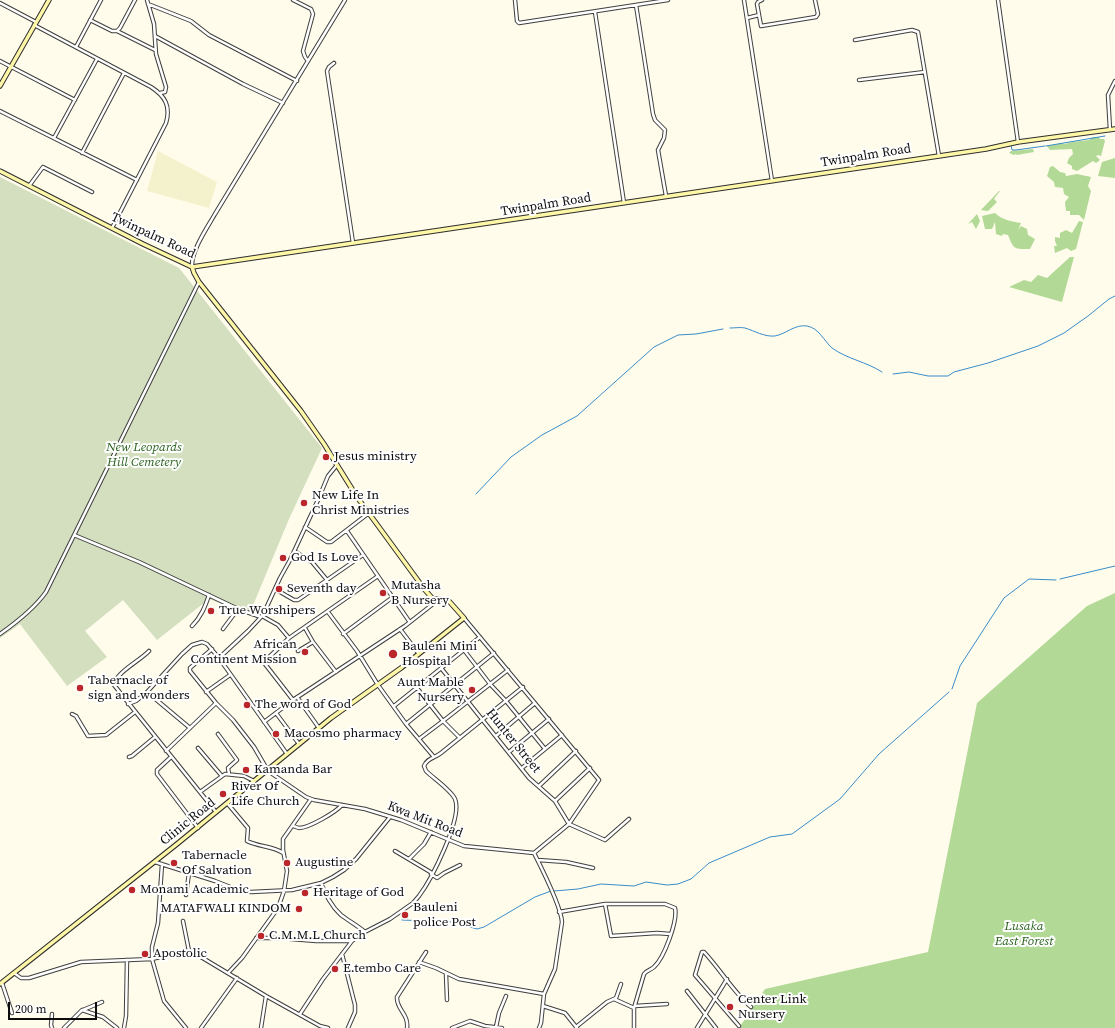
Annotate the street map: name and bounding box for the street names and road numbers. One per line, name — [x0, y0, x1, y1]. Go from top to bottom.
street label: Twinpalm Road — [820, 141, 912, 171]
street label: Twinpalm Road — [500, 190, 592, 220]
street label: Twinpalm Road — [108, 210, 198, 262]
street label: Hunter Street — [482, 706, 544, 776]
street label: Clinic Road — [157, 795, 219, 849]
street label: Kwa Mit Road — [385, 798, 465, 842]

